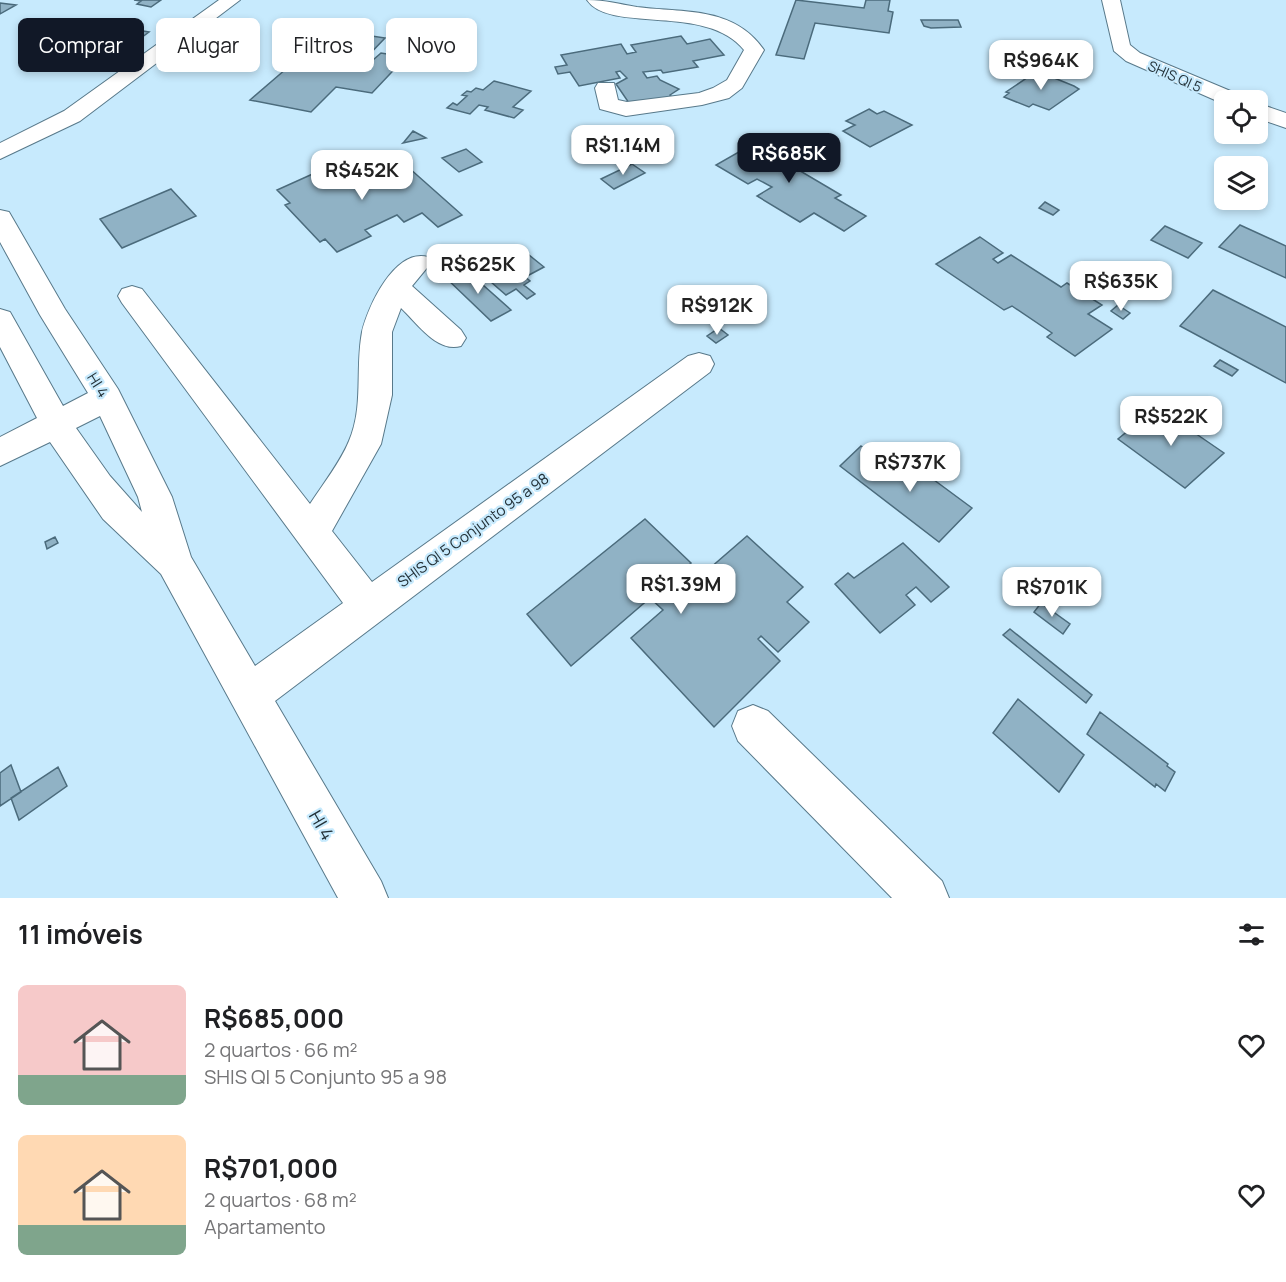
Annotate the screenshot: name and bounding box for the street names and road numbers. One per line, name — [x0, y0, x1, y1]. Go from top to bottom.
street label: SHIS QI 5 — [1145, 56, 1205, 96]
street label: HI 4 — [82, 369, 114, 402]
street label: SHIS QI 5 Conjunto 95 a 98 — [393, 468, 553, 592]
street label: HI 4 — [304, 806, 340, 844]

